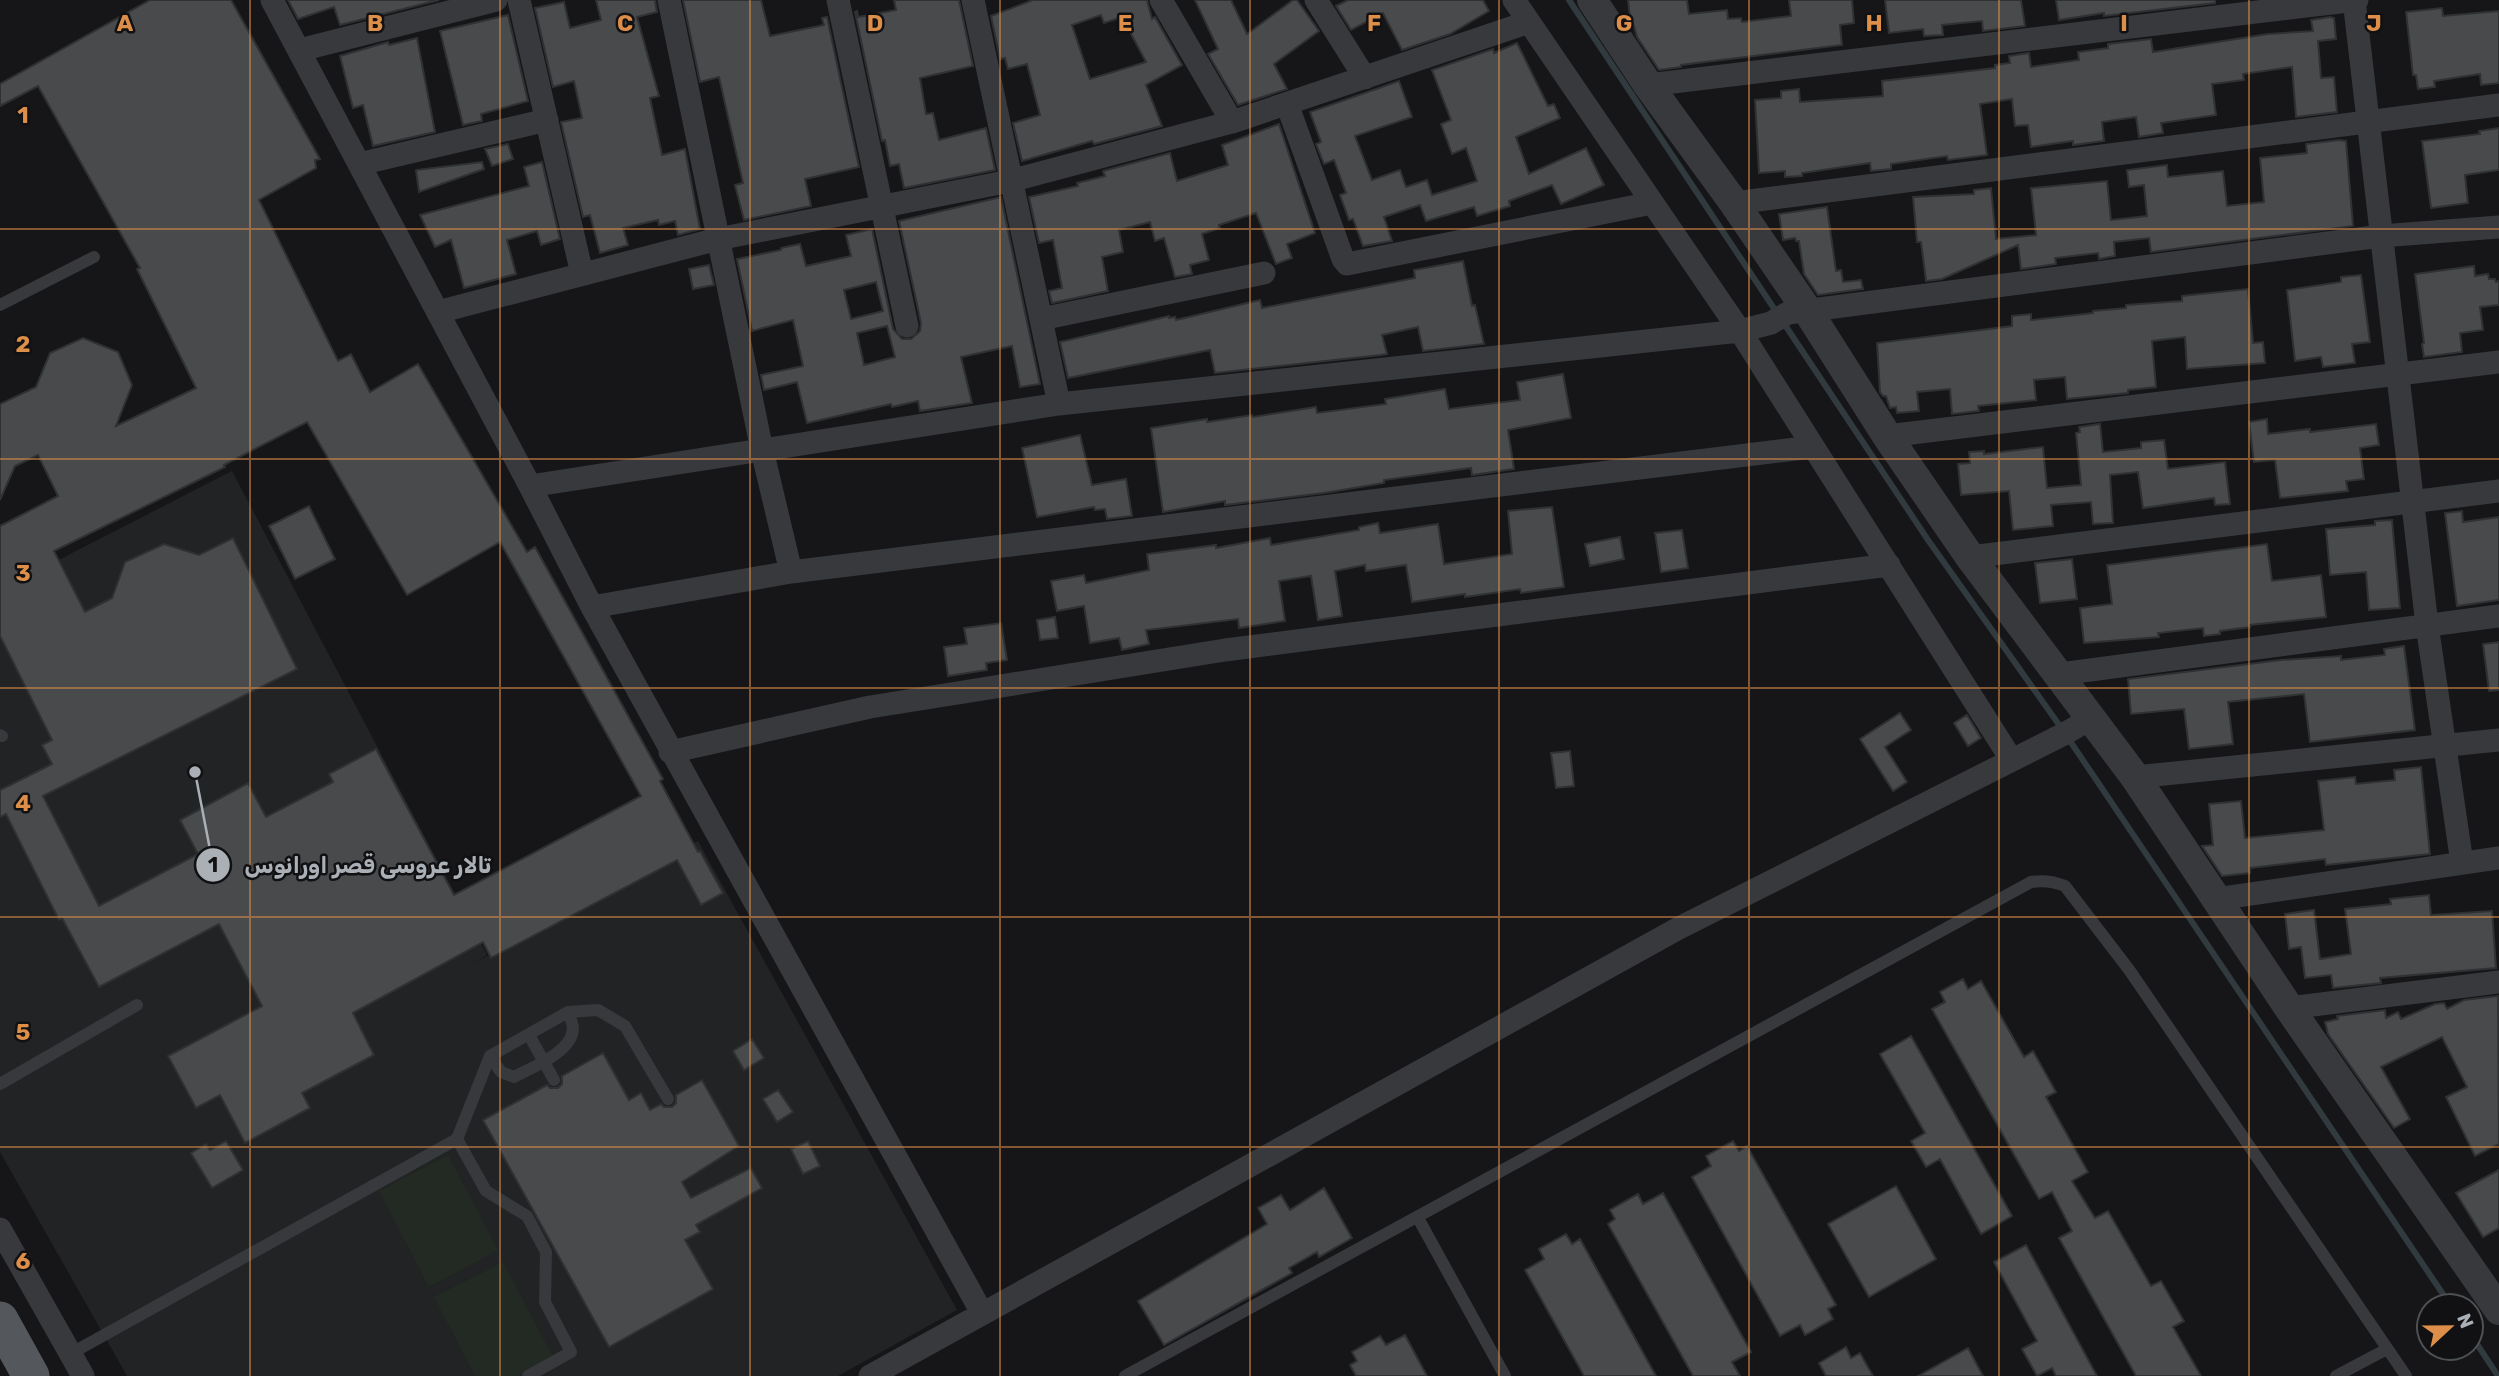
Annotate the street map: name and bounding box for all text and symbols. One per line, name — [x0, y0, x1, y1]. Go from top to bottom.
text: A — [117, 9, 134, 37]
text: B — [367, 9, 383, 37]
text: C — [617, 9, 633, 37]
text: D — [867, 9, 883, 37]
text: E — [1118, 9, 1132, 37]
text: F — [1367, 9, 1381, 37]
text: G — [1616, 9, 1632, 37]
text: H — [1865, 9, 1883, 37]
text: I — [2120, 9, 2128, 37]
text: J — [2366, 9, 2382, 37]
text: 1 — [17, 101, 29, 129]
text: 2 — [16, 330, 30, 358]
text: 3 — [15, 559, 31, 587]
text: 4 — [15, 789, 31, 817]
callout: تالار عروسی قصر اورانوس — [196, 843, 506, 887]
text: تالار عروسی قصر اورانوس — [245, 851, 492, 879]
text: 1 — [208, 852, 218, 877]
text: 5 — [16, 1018, 31, 1046]
text: 6 — [16, 1247, 31, 1275]
north arrow — [2415, 1292, 2485, 1362]
text: N — [2452, 1310, 2479, 1331]

